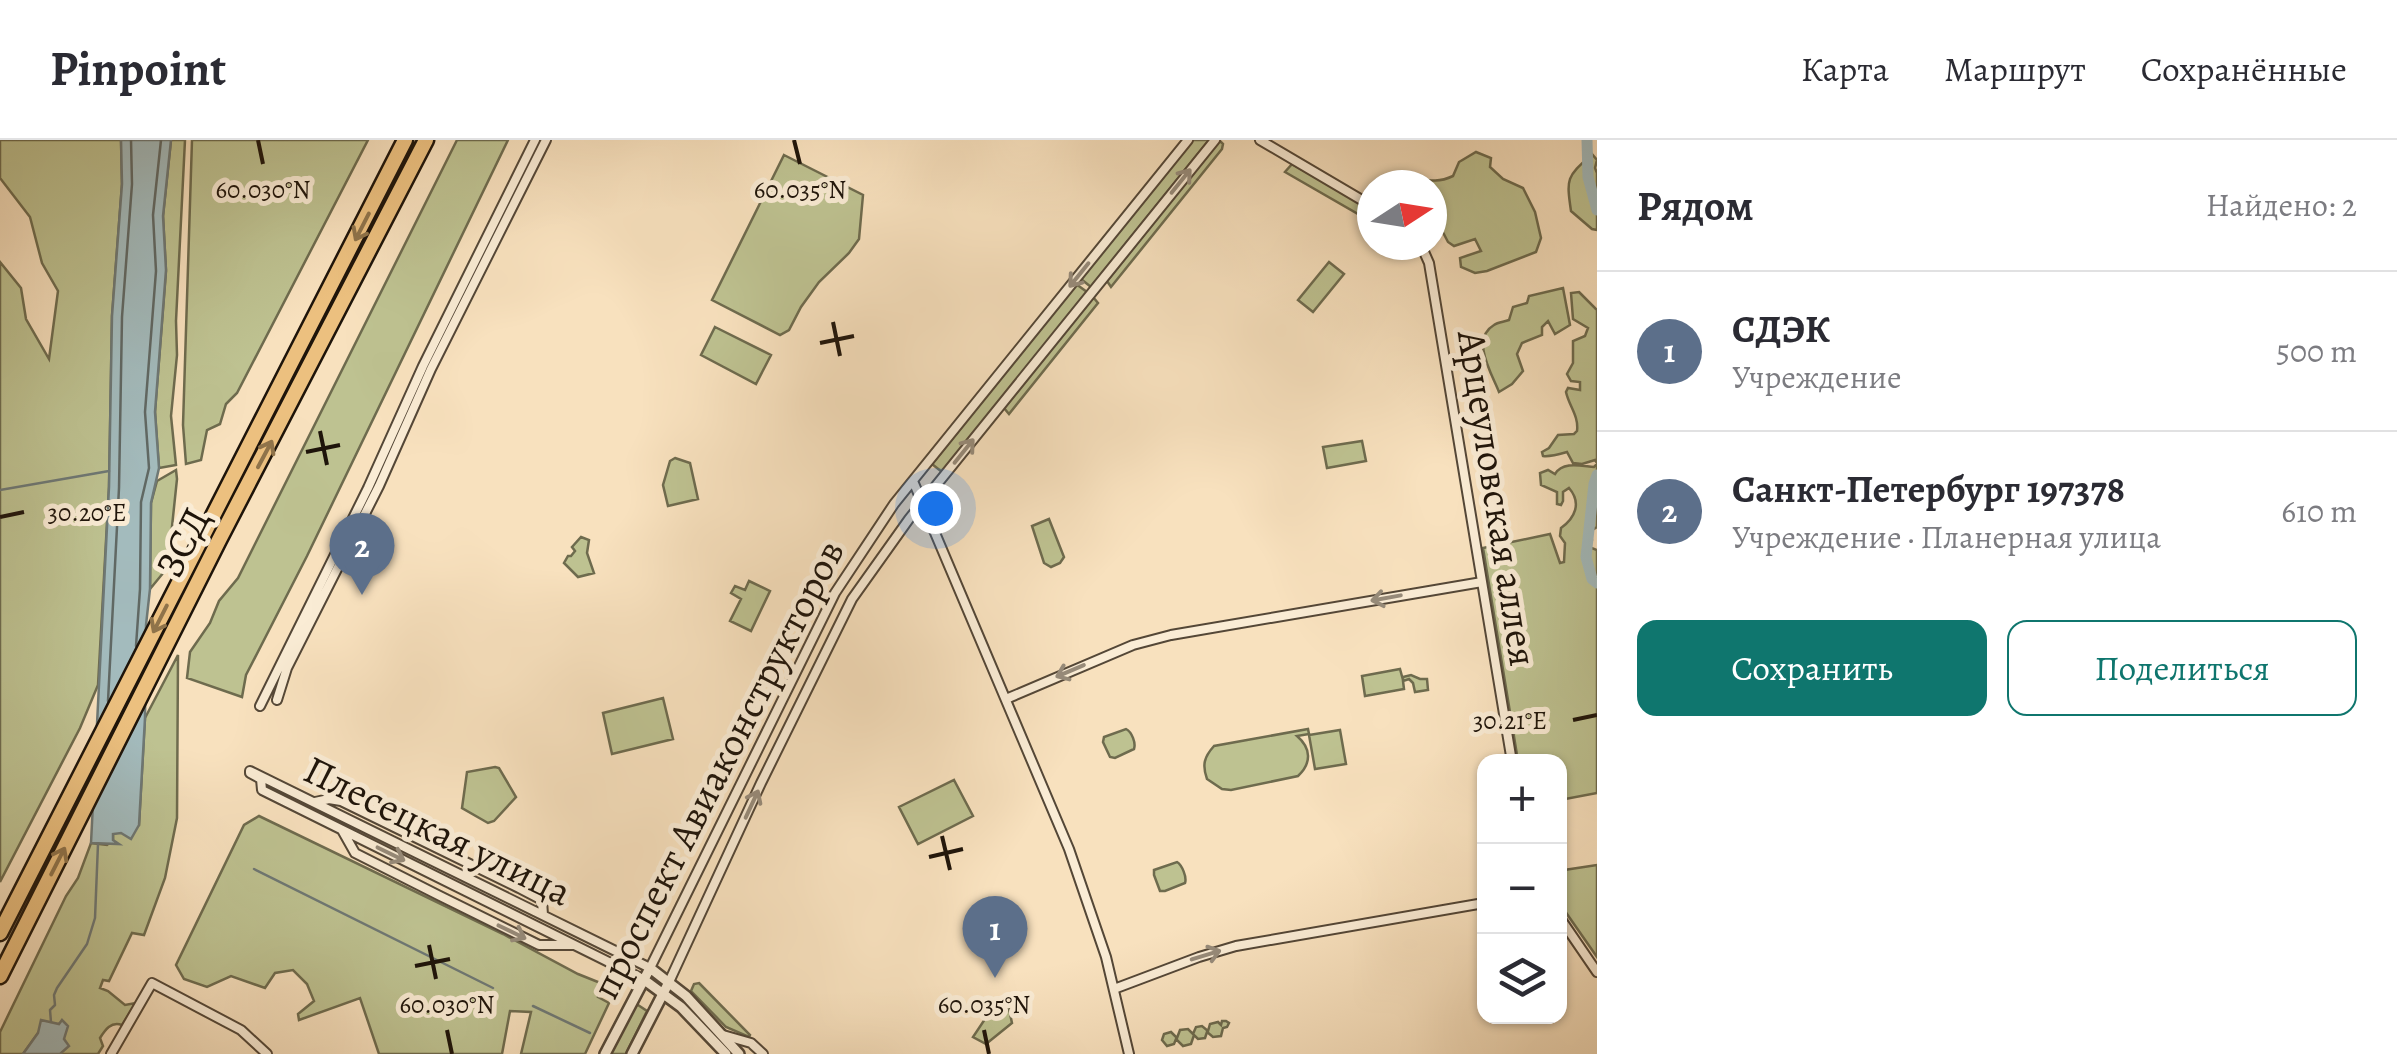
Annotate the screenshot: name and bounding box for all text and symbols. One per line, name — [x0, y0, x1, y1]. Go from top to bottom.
text: Pinpoint — [50, 36, 226, 102]
text: Карта — [1801, 45, 1889, 93]
text: Маршрут — [1944, 45, 2086, 93]
text: Сохранённые — [2141, 45, 2347, 93]
one-way arrow — [1170, 169, 1192, 195]
north arrow — [1357, 170, 1447, 260]
text: 60.030°N — [215, 173, 311, 207]
text: 60.035°N — [754, 173, 846, 207]
text: Рядом — [1637, 177, 1754, 234]
text: Найдено: 2 — [2206, 183, 2357, 227]
one-way arrow — [351, 212, 370, 242]
one-way arrow — [1069, 261, 1090, 288]
text: СДЭК — [1732, 303, 1830, 355]
street label: Арцеуловская аллея — [1444, 325, 1551, 670]
text: 1 — [1664, 329, 1675, 373]
text: 500 m — [2276, 329, 2357, 373]
text: Учреждение — [1732, 355, 1902, 399]
one-way arrow — [255, 439, 275, 469]
one-way arrow — [953, 439, 975, 465]
text: Санкт-Петербург 197378 — [1732, 463, 2125, 515]
your location — [910, 483, 961, 534]
text: 2 — [1662, 489, 1677, 533]
text: 610 m — [2281, 489, 2357, 533]
text: 30.20°E — [48, 496, 126, 530]
street label: ЗСД — [142, 498, 223, 587]
pin: 2 — [330, 512, 394, 595]
text: Учреждение · Планерная улица — [1732, 515, 2161, 559]
street label: проспект Авиаконструкторов — [578, 530, 857, 1008]
one-way arrow — [1370, 589, 1402, 608]
one-way arrow — [150, 604, 169, 633]
button: Сохранить — [1637, 620, 1987, 716]
button: Поделиться — [2007, 620, 2357, 716]
one-way arrow — [1055, 663, 1086, 681]
text: 30.21°E — [1473, 704, 1547, 738]
street label: Плесецкая улица — [295, 742, 581, 919]
map controls — [1477, 754, 1567, 1024]
button: + — [1477, 754, 1567, 844]
one-way arrow — [743, 790, 762, 820]
button: − — [1477, 844, 1567, 934]
one-way arrow — [375, 845, 405, 864]
one-way arrow — [49, 847, 68, 877]
pin: 1 — [962, 896, 1028, 978]
one-way arrow — [496, 923, 526, 942]
button: layers — [1477, 934, 1567, 1024]
one-way arrow — [1189, 945, 1221, 963]
text: 60.030°N — [399, 988, 495, 1022]
text: 60.035°N — [938, 988, 1030, 1022]

